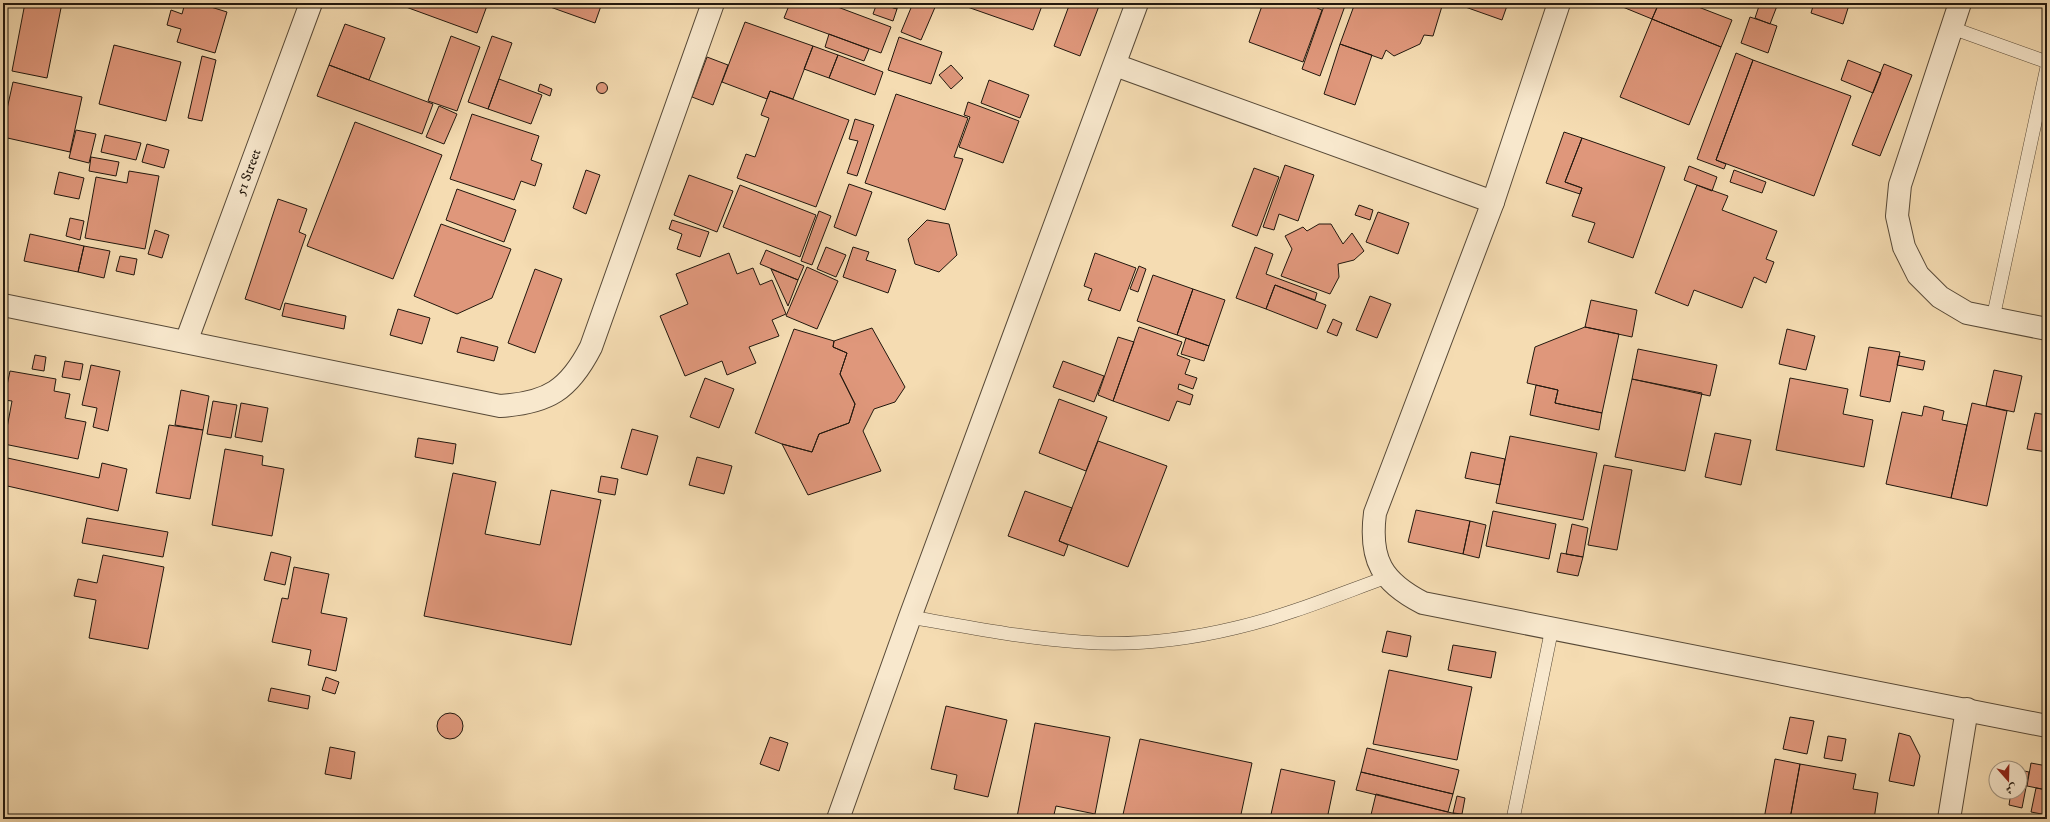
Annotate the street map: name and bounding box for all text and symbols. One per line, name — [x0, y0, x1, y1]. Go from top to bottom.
street label: 51 Street — [232, 146, 266, 198]
north arrow — [1988, 760, 2028, 800]
text: ش — [2003, 780, 2019, 797]

